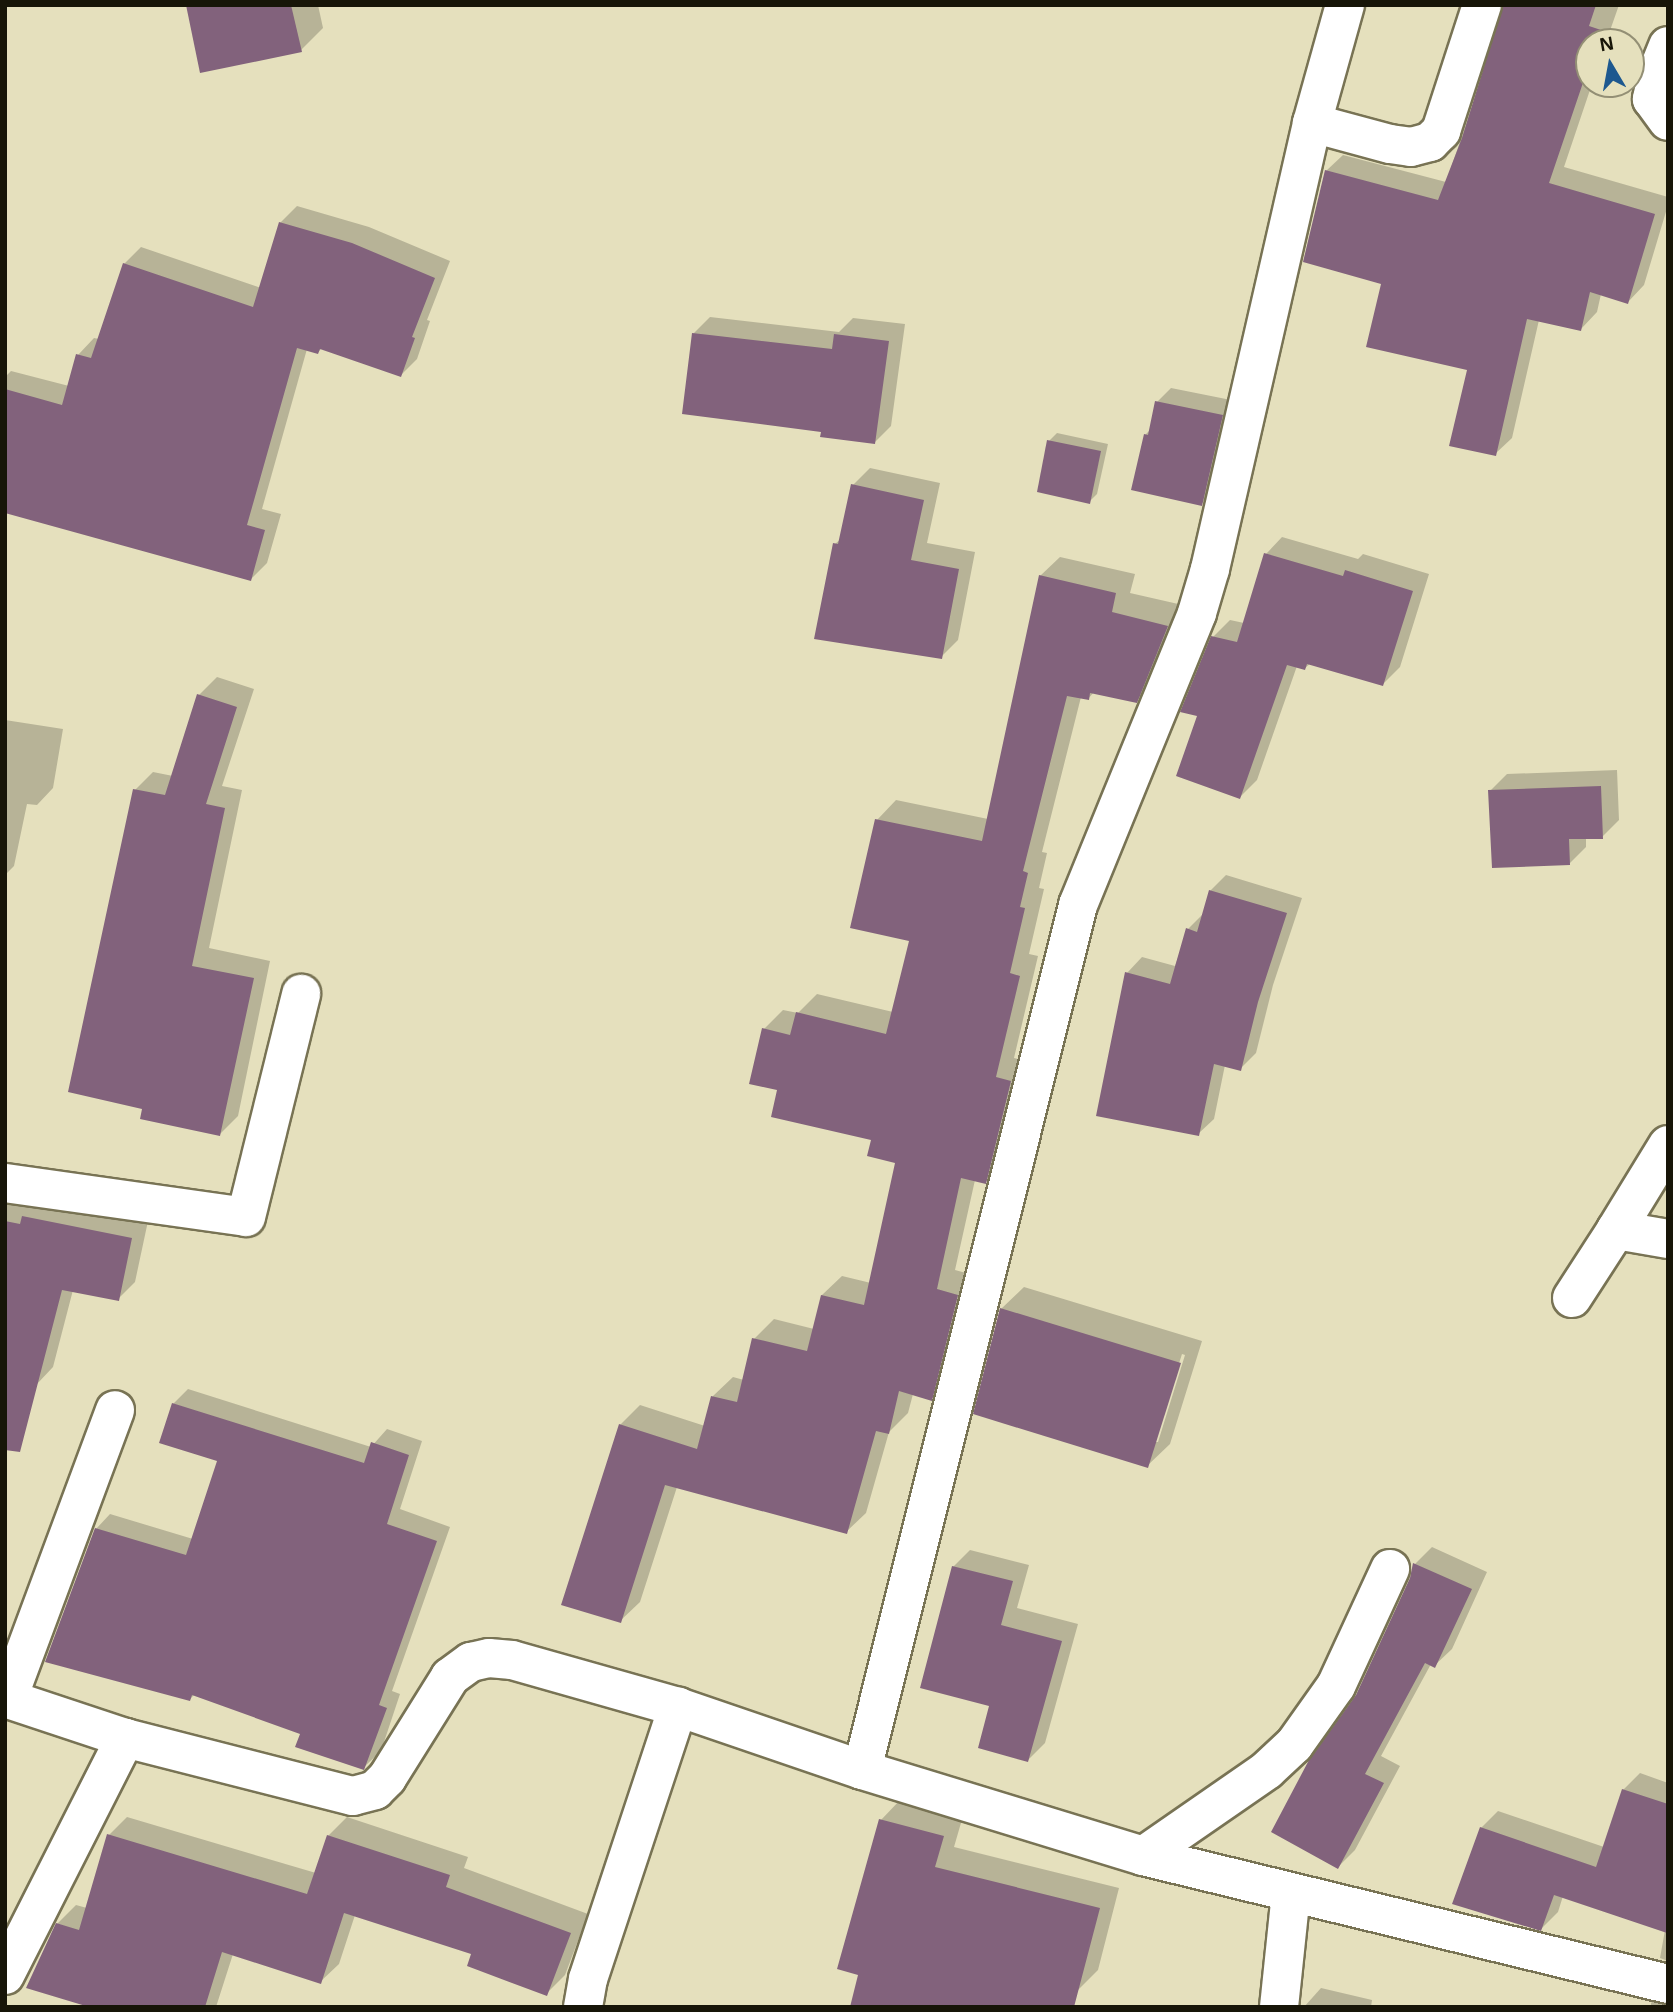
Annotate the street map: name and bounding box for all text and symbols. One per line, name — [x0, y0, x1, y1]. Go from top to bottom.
north arrow — [1575, 28, 1645, 98]
text: N — [1598, 32, 1615, 55]

